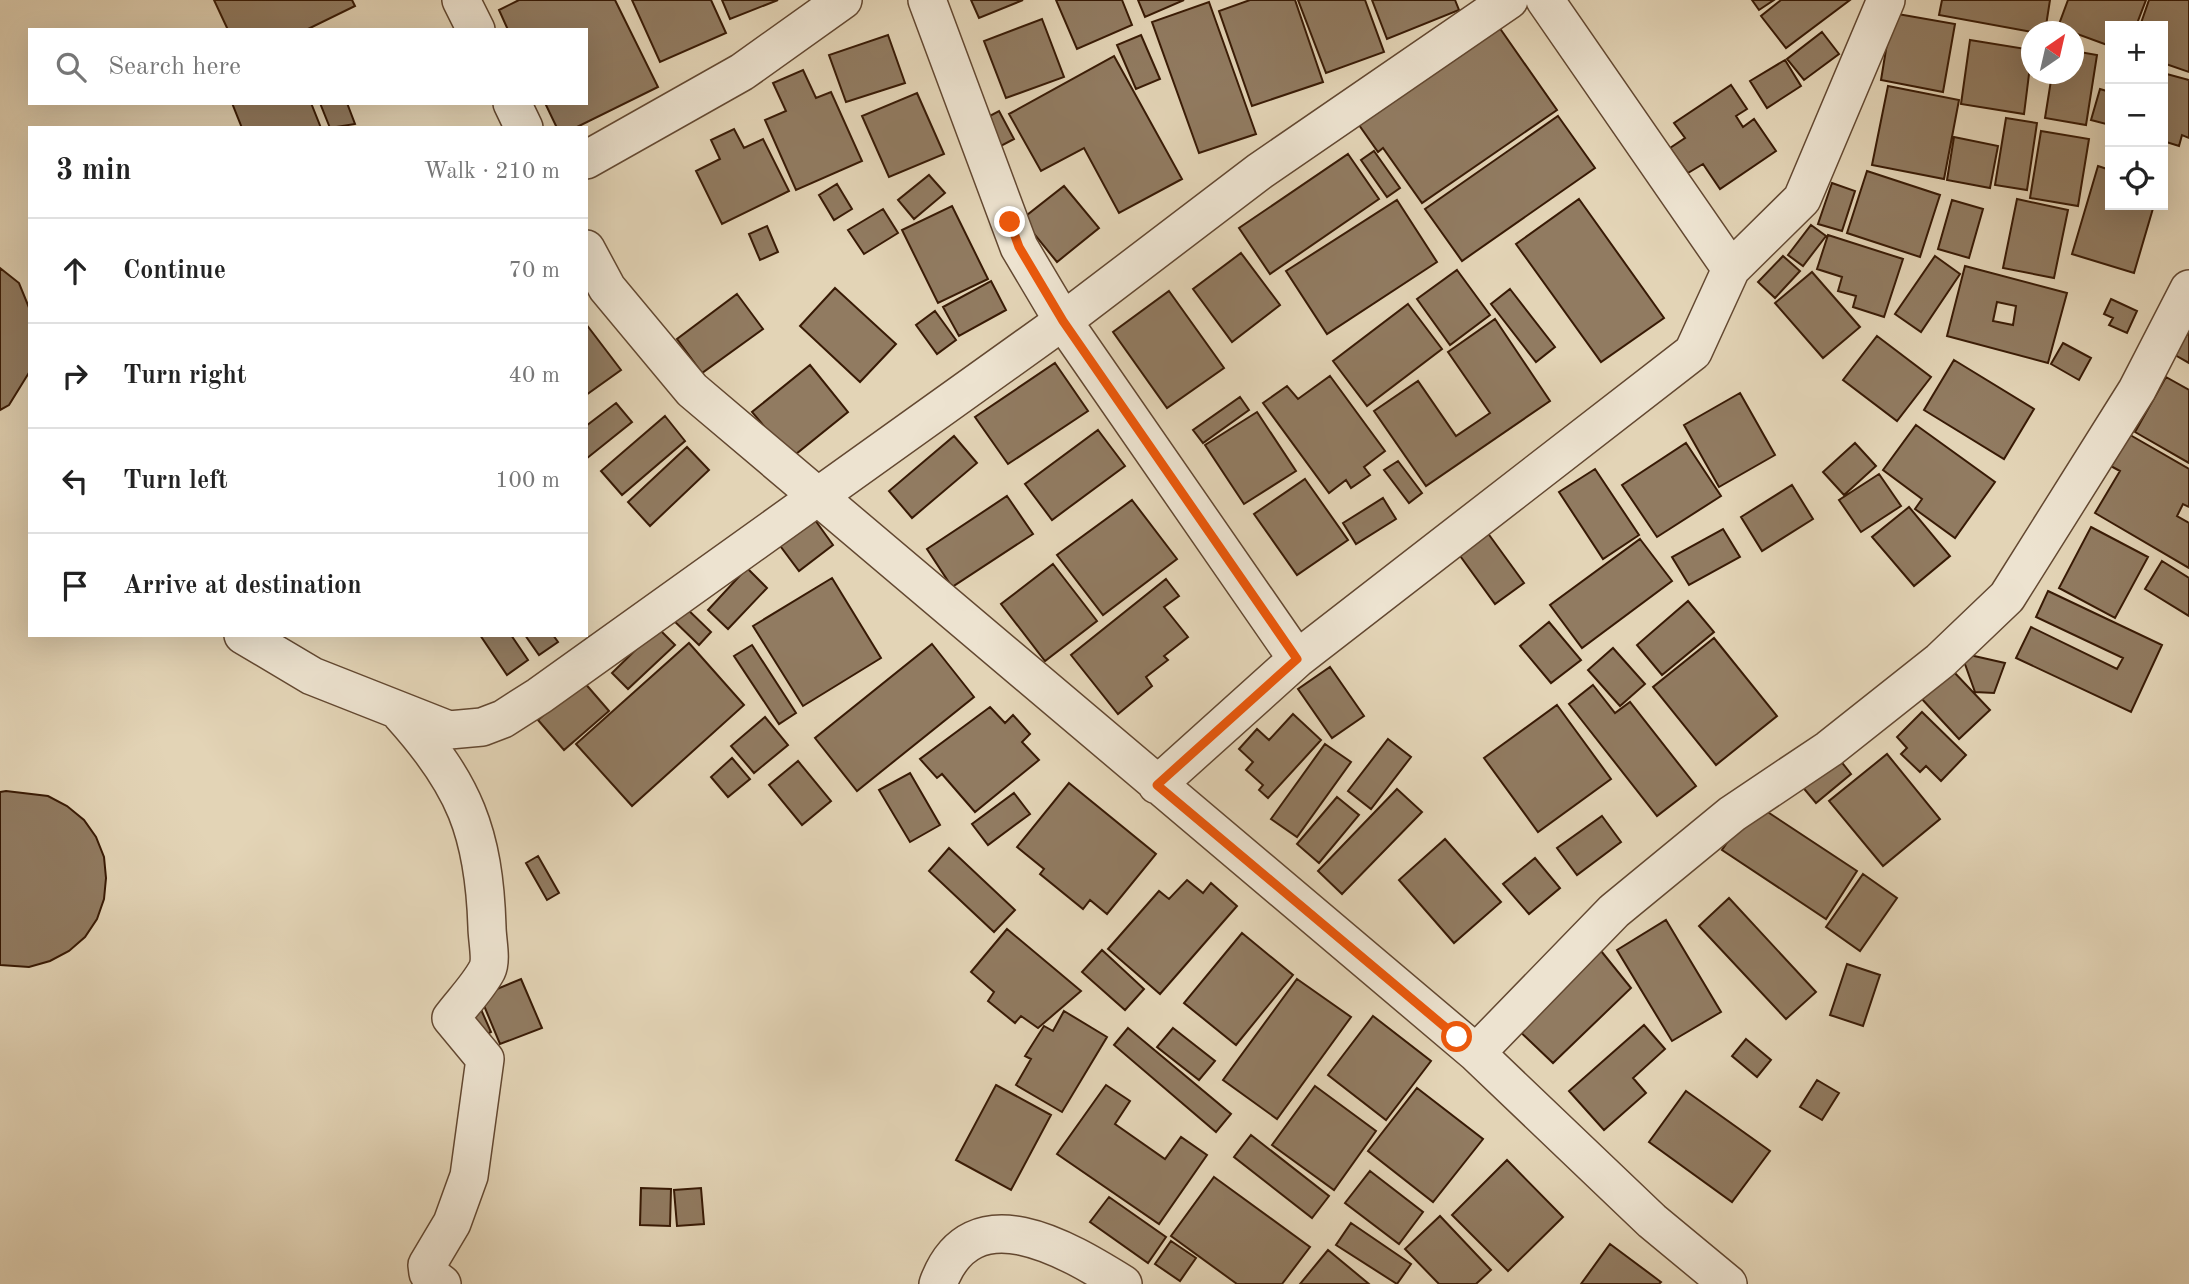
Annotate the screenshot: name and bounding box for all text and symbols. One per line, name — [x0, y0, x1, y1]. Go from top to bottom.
north arrow — [2021, 21, 2084, 84]
map controls — [2105, 21, 2168, 210]
button: + — [2105, 21, 2168, 84]
search box — [28, 28, 588, 105]
icon: search — [52, 48, 90, 86]
text: Search here — [108, 54, 241, 80]
button: − — [2105, 84, 2168, 147]
button: locate — [2105, 147, 2168, 210]
text: 3 min — [56, 156, 131, 186]
text: Walk · 210 m — [424, 160, 560, 183]
route end — [994, 206, 1025, 237]
icon: ahead — [56, 252, 94, 290]
text: Continue — [123, 258, 226, 284]
text: 70 m — [509, 259, 560, 282]
icon: right — [56, 357, 94, 395]
text: Turn right — [123, 363, 246, 389]
text: 40 m — [509, 364, 560, 387]
icon: left — [56, 462, 94, 500]
text: Turn left — [123, 468, 228, 494]
text: 100 m — [495, 469, 560, 492]
icon: arrive — [56, 567, 94, 605]
text: Arrive at destination — [123, 573, 362, 599]
route start — [1441, 1021, 1472, 1052]

